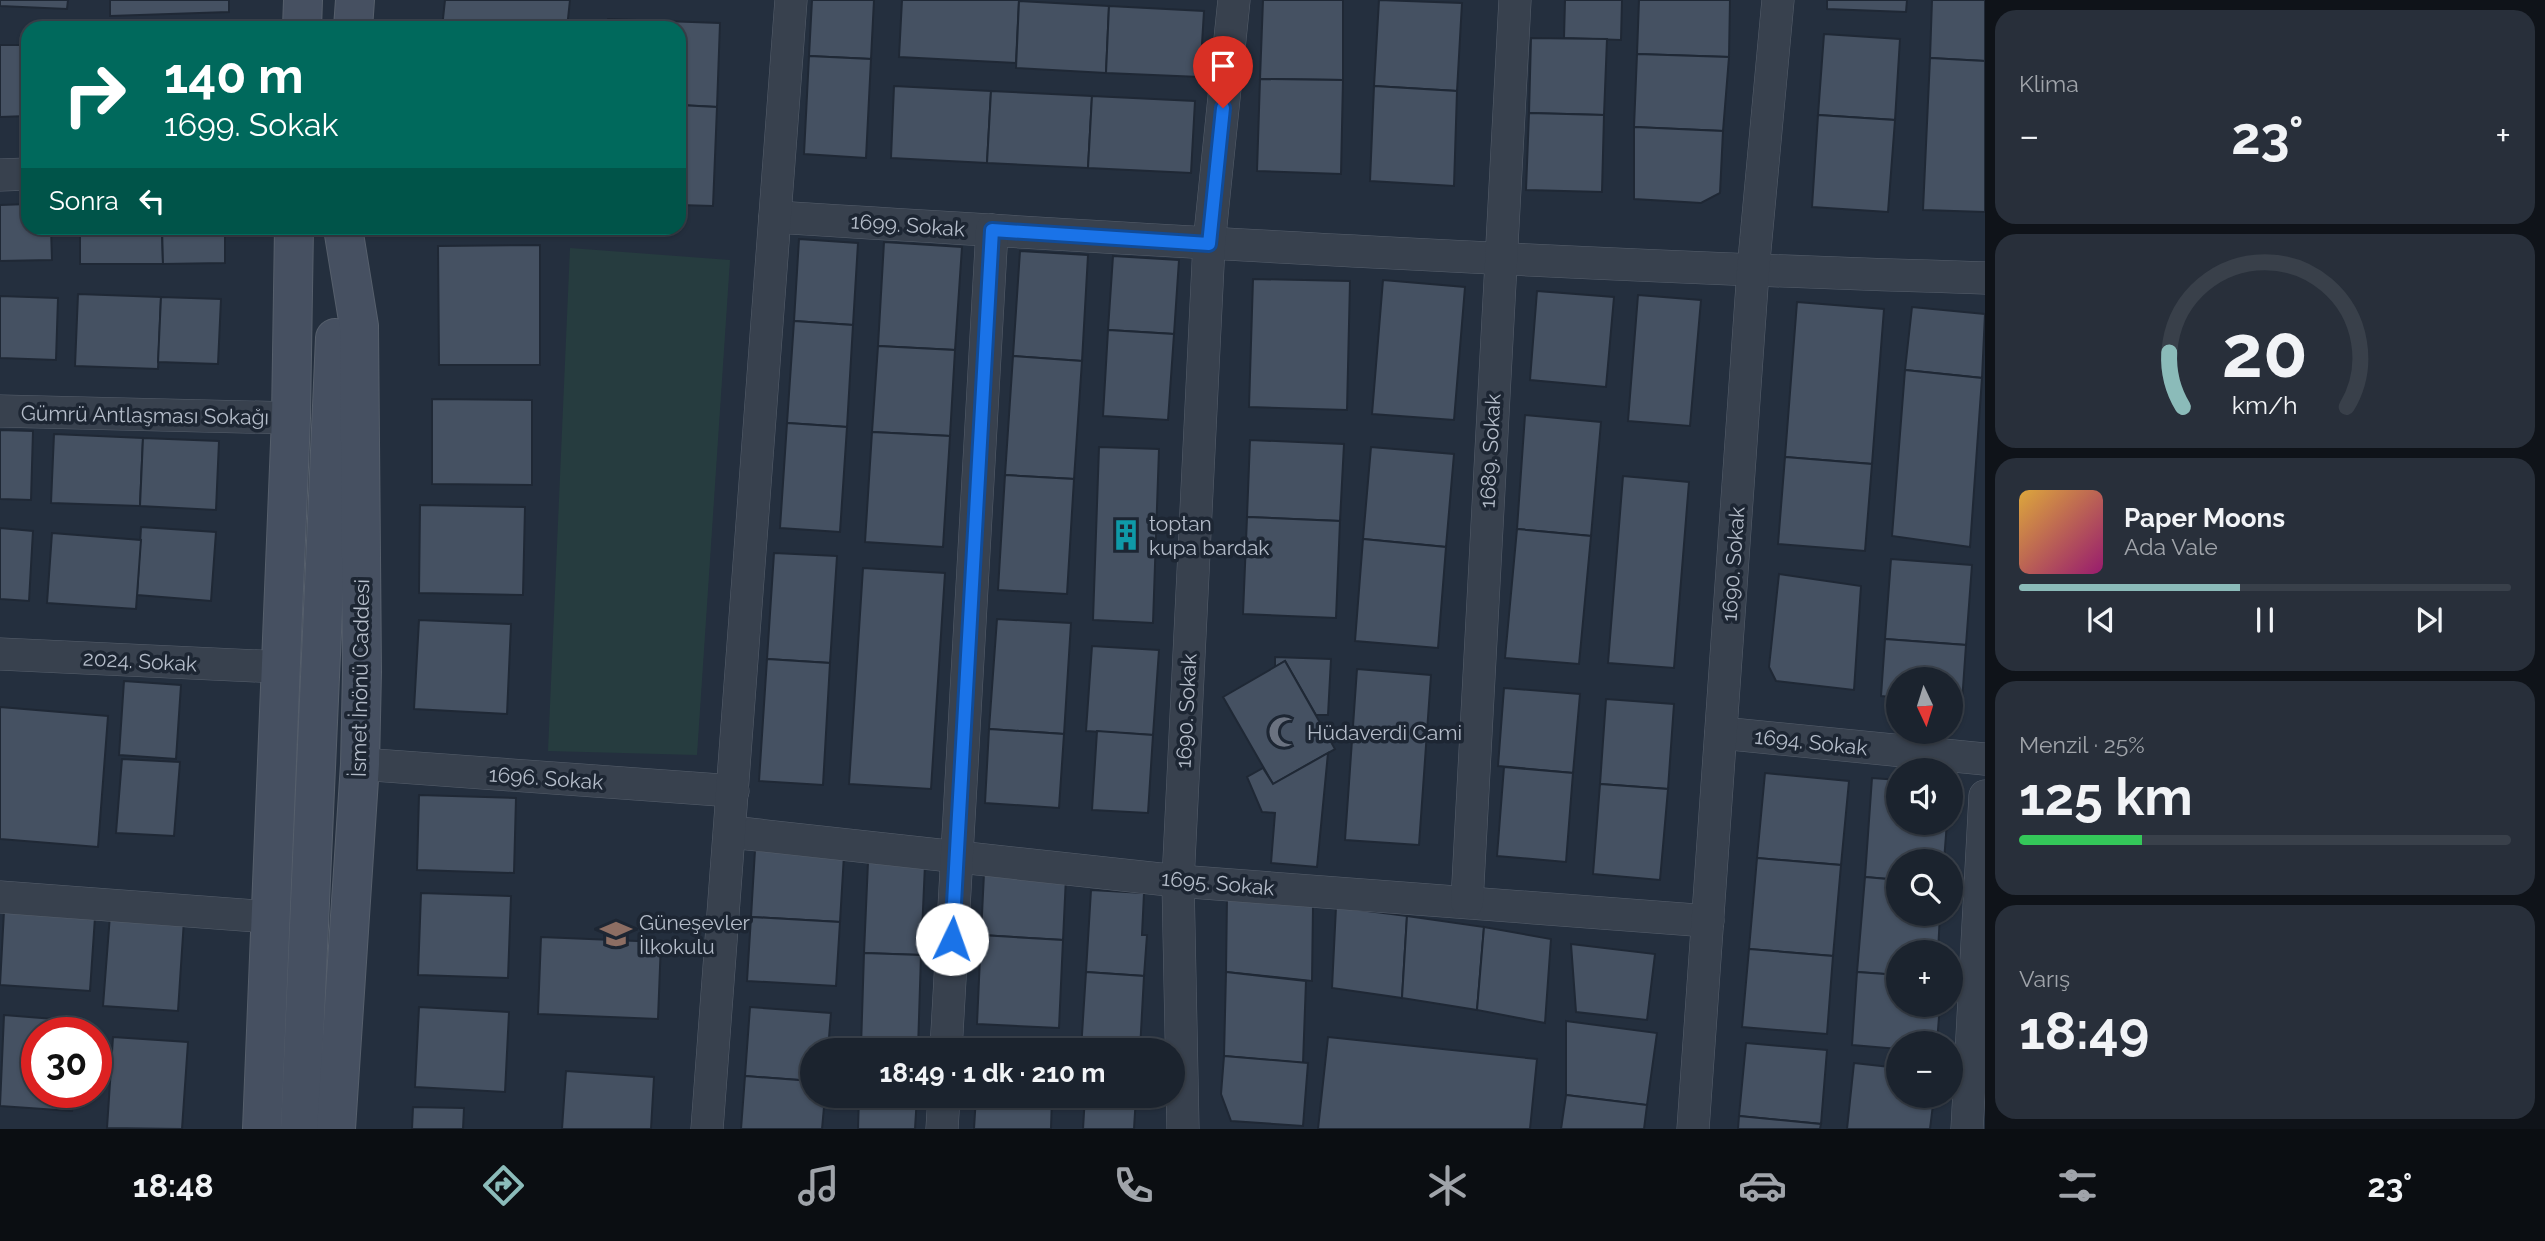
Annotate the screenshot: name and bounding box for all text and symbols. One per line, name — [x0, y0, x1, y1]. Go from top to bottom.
pin — [1193, 36, 1253, 108]
text: 140 m — [164, 47, 304, 104]
icon: arrive — [1204, 47, 1242, 85]
icon: right — [49, 49, 140, 140]
text: Klima — [2019, 70, 2079, 97]
text: 23° — [2231, 105, 2304, 166]
text: 1699. Sokak — [164, 106, 338, 143]
text: − — [2019, 113, 2039, 158]
text: + — [2495, 113, 2511, 158]
icon: left — [133, 182, 171, 220]
text: Sonra — [49, 186, 119, 216]
street label: 1699. Sokak — [850, 209, 966, 241]
text: 20 — [2222, 309, 2308, 394]
text: km/h — [2232, 389, 2298, 419]
street label: 1689. Sokak — [1475, 393, 1505, 509]
street label: Gümrü Antlaşması Sokağı — [21, 400, 269, 430]
text: Paper Moons — [2124, 503, 2285, 533]
street label: 1690. Sokak — [1717, 506, 1749, 622]
place label: toptan kupa bardak — [1149, 511, 1269, 560]
building icon: toptan kupa bardak — [1109, 518, 1143, 552]
text: Ada Vale — [2124, 533, 2218, 560]
street label: İsmet İnönü Caddesi — [346, 579, 374, 777]
icon: previous — [2082, 601, 2120, 639]
icon: pause — [2246, 601, 2284, 639]
icon: next — [2410, 601, 2448, 639]
street label: 2024. Sokak — [82, 646, 198, 676]
street label: 1690. Sokak — [1171, 653, 1201, 769]
north arrow — [1886, 667, 1964, 744]
map controls — [1886, 667, 1963, 1108]
mosque icon: Hüdaverdi Cami — [1267, 715, 1301, 749]
place label: Hüdaverdi Cami — [1307, 720, 1462, 745]
street label: 1694. Sokak — [1753, 724, 1869, 760]
text: Menzil · 25% — [2019, 731, 2145, 758]
button: sound — [1886, 758, 1963, 835]
street label: 1696. Sokak — [488, 762, 604, 794]
text: 125 km — [2019, 766, 2193, 827]
button: search — [1886, 849, 1963, 926]
street label: 1695. Sokak — [1160, 866, 1276, 900]
position arrow — [915, 902, 989, 976]
place label: Güneşevler İlkokulu — [639, 910, 750, 959]
school or university icon: Güneşevler İlkokulu — [599, 917, 633, 951]
button: + — [1886, 940, 1963, 1017]
text: Varış — [2019, 965, 2070, 992]
text: 18:49 — [2019, 1000, 2149, 1061]
speed limit sign: 30 — [21, 1017, 112, 1108]
button: − — [1886, 1031, 1963, 1108]
text: 18:49 · 1 dk · 210 m — [879, 1058, 1106, 1088]
icon: directions — [479, 1161, 528, 1210]
icon: music — [794, 1161, 843, 1210]
icon: phone — [1109, 1161, 1158, 1210]
icon: climate — [1423, 1161, 1472, 1210]
icon: car — [1738, 1161, 1787, 1210]
icon: filters — [2053, 1161, 2102, 1210]
text: 18:48 — [133, 1167, 214, 1204]
text: 23° — [2368, 1167, 2412, 1204]

